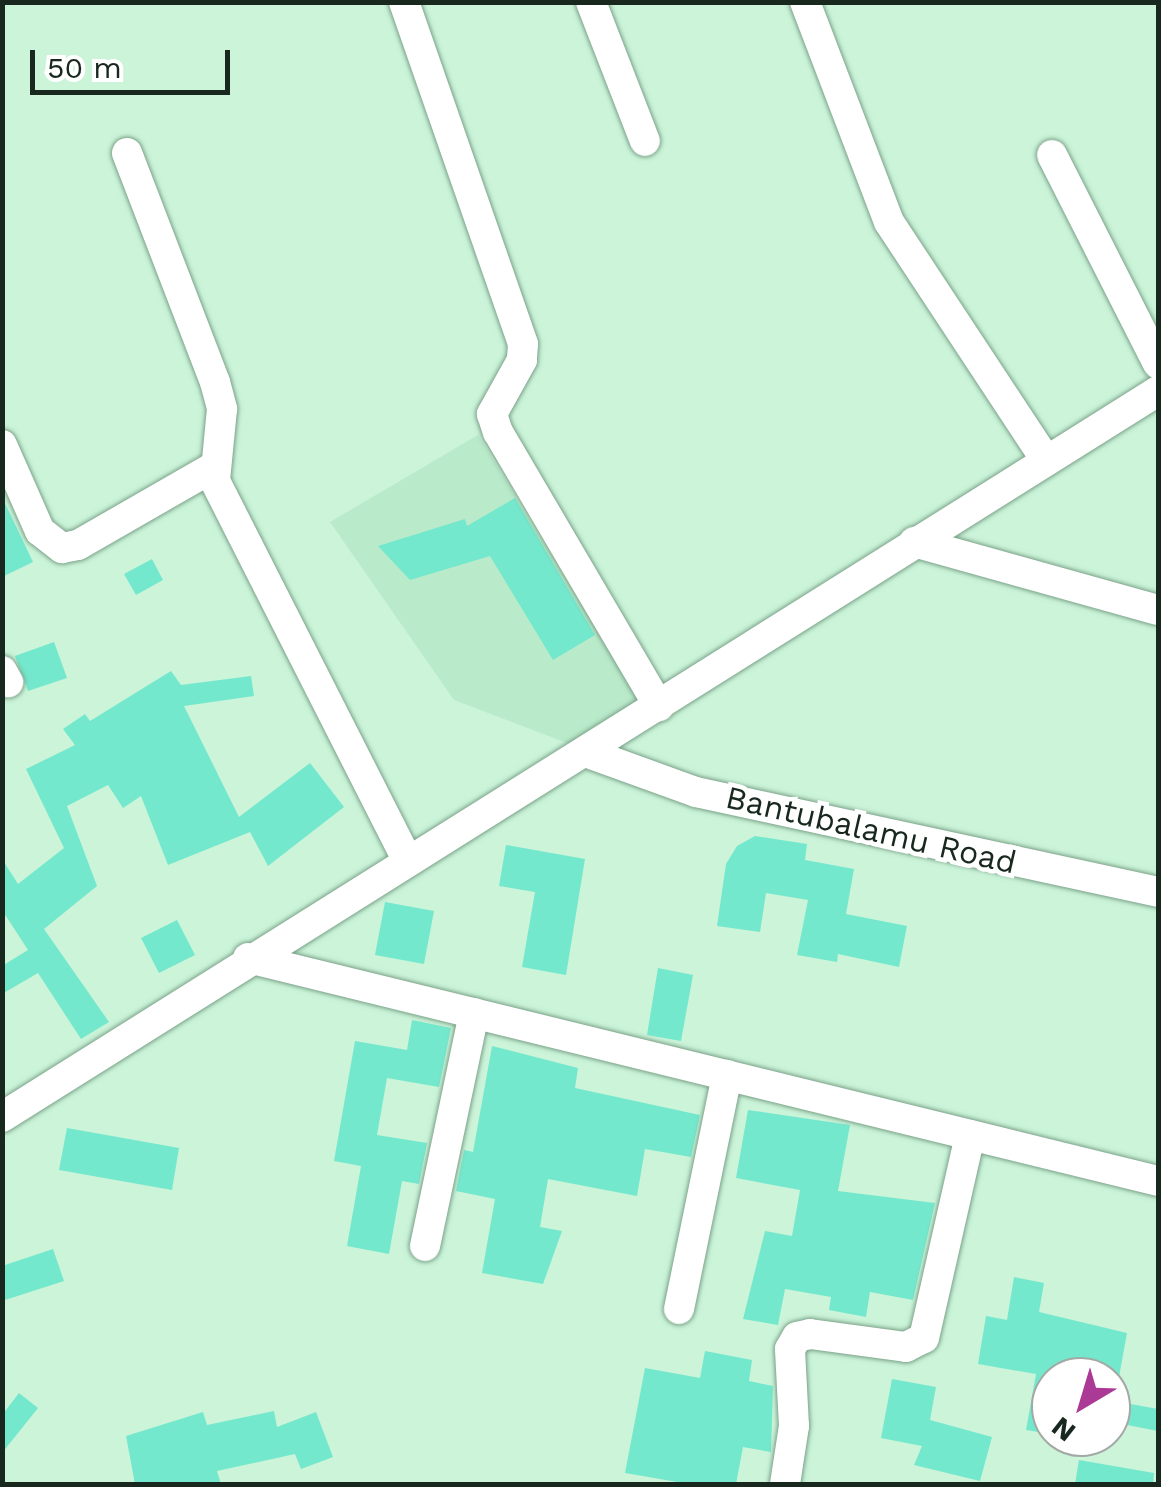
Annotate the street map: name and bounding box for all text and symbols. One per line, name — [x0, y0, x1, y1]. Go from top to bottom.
scale bar — [35, 30, 235, 92]
text: 50 m — [47, 50, 122, 85]
street label: Bantubalamu Road — [722, 778, 1020, 882]
north arrow — [1031, 1357, 1131, 1457]
text: N — [1045, 1410, 1082, 1449]

